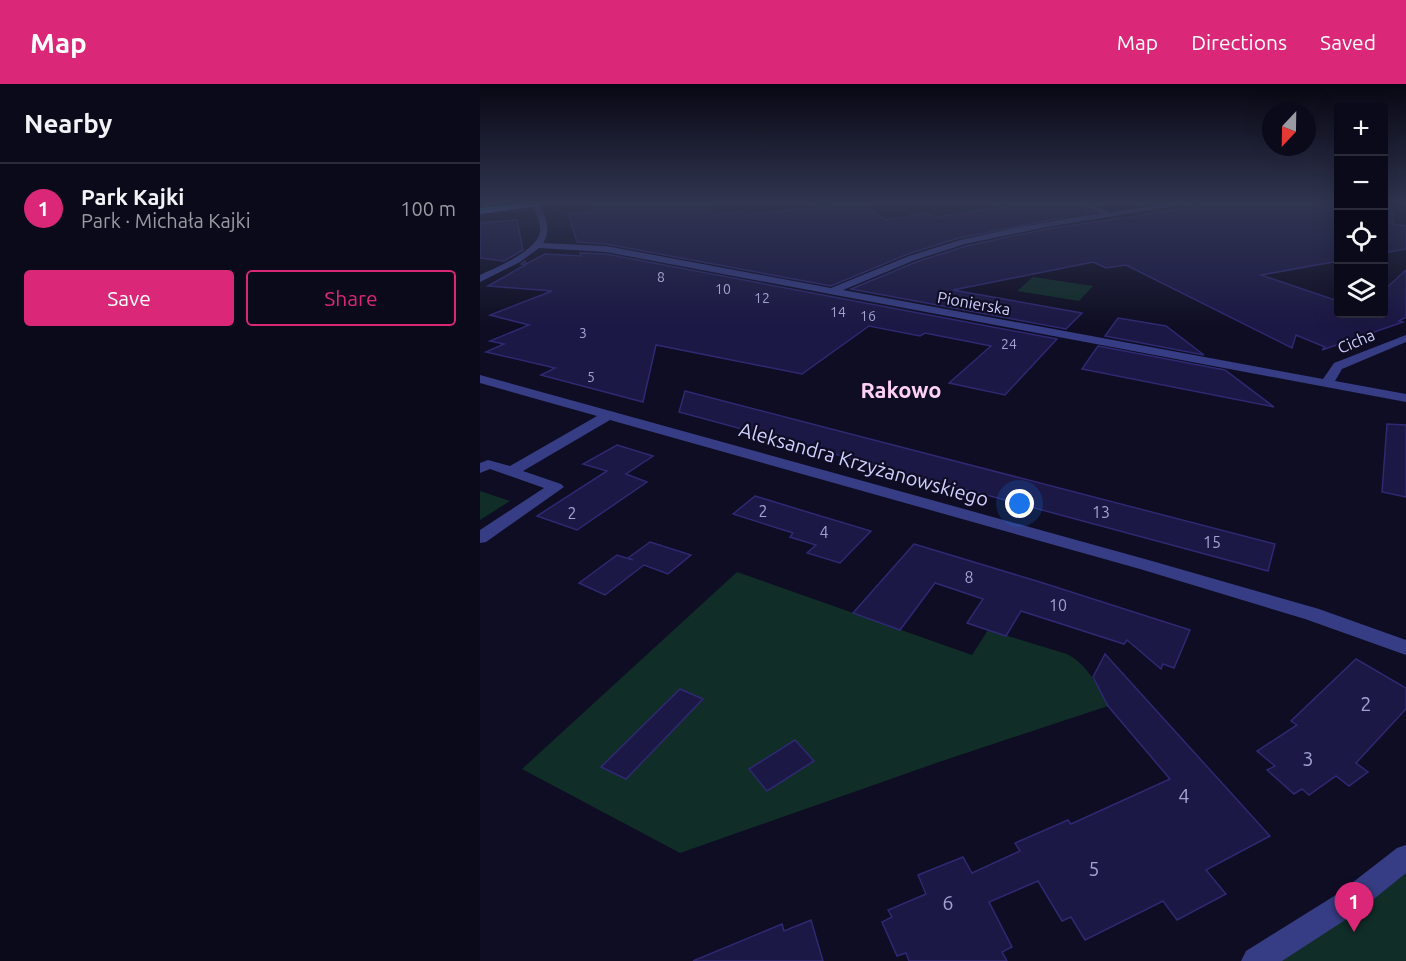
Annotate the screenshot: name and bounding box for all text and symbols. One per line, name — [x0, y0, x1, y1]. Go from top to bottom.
text: Map — [30, 27, 87, 58]
text: Map — [1117, 30, 1158, 54]
text: Directions — [1191, 30, 1287, 54]
text: Saved — [1320, 30, 1376, 54]
north arrow — [1262, 102, 1316, 156]
map controls — [1334, 102, 1388, 318]
button: + — [1334, 102, 1388, 156]
text: Nearby — [24, 109, 112, 138]
button: − — [1334, 156, 1388, 210]
text: Park Kajki — [81, 184, 184, 209]
text: 1 — [38, 197, 49, 220]
text: 100 m — [400, 197, 456, 220]
text: Park · Michała Kajki — [81, 209, 251, 232]
button: locate — [1334, 210, 1388, 264]
button: layers — [1334, 264, 1388, 318]
house number: 8 — [657, 269, 665, 285]
button: Save — [24, 270, 234, 326]
button: Share — [246, 270, 456, 326]
house number: 10 — [715, 281, 731, 297]
street label: Pionierska — [936, 288, 1012, 318]
house number: 12 — [754, 290, 770, 306]
house number: 14 — [830, 304, 846, 320]
house number: 16 — [860, 308, 876, 324]
house number: 3 — [579, 325, 587, 341]
street label: Cicha — [1335, 325, 1377, 357]
house number: 24 — [1001, 336, 1017, 352]
house number: 5 — [587, 369, 595, 385]
district label: Rakowo — [861, 377, 941, 402]
street label: Aleksandra Krzyżanowskiego — [737, 417, 991, 511]
your location — [1005, 489, 1034, 518]
house number: 2 — [758, 502, 768, 520]
house number: 13 — [1092, 503, 1110, 521]
house number: 2 — [567, 504, 577, 522]
house number: 4 — [819, 523, 829, 541]
house number: 15 — [1203, 533, 1221, 551]
house number: 8 — [964, 568, 974, 586]
house number: 10 — [1049, 596, 1067, 614]
house number: 2 — [1360, 692, 1372, 715]
house number: 3 — [1302, 747, 1314, 770]
house number: 4 — [1178, 784, 1190, 807]
house number: 5 — [1088, 857, 1100, 880]
pin: 1 — [1334, 882, 1374, 932]
house number: 6 — [942, 891, 954, 914]

